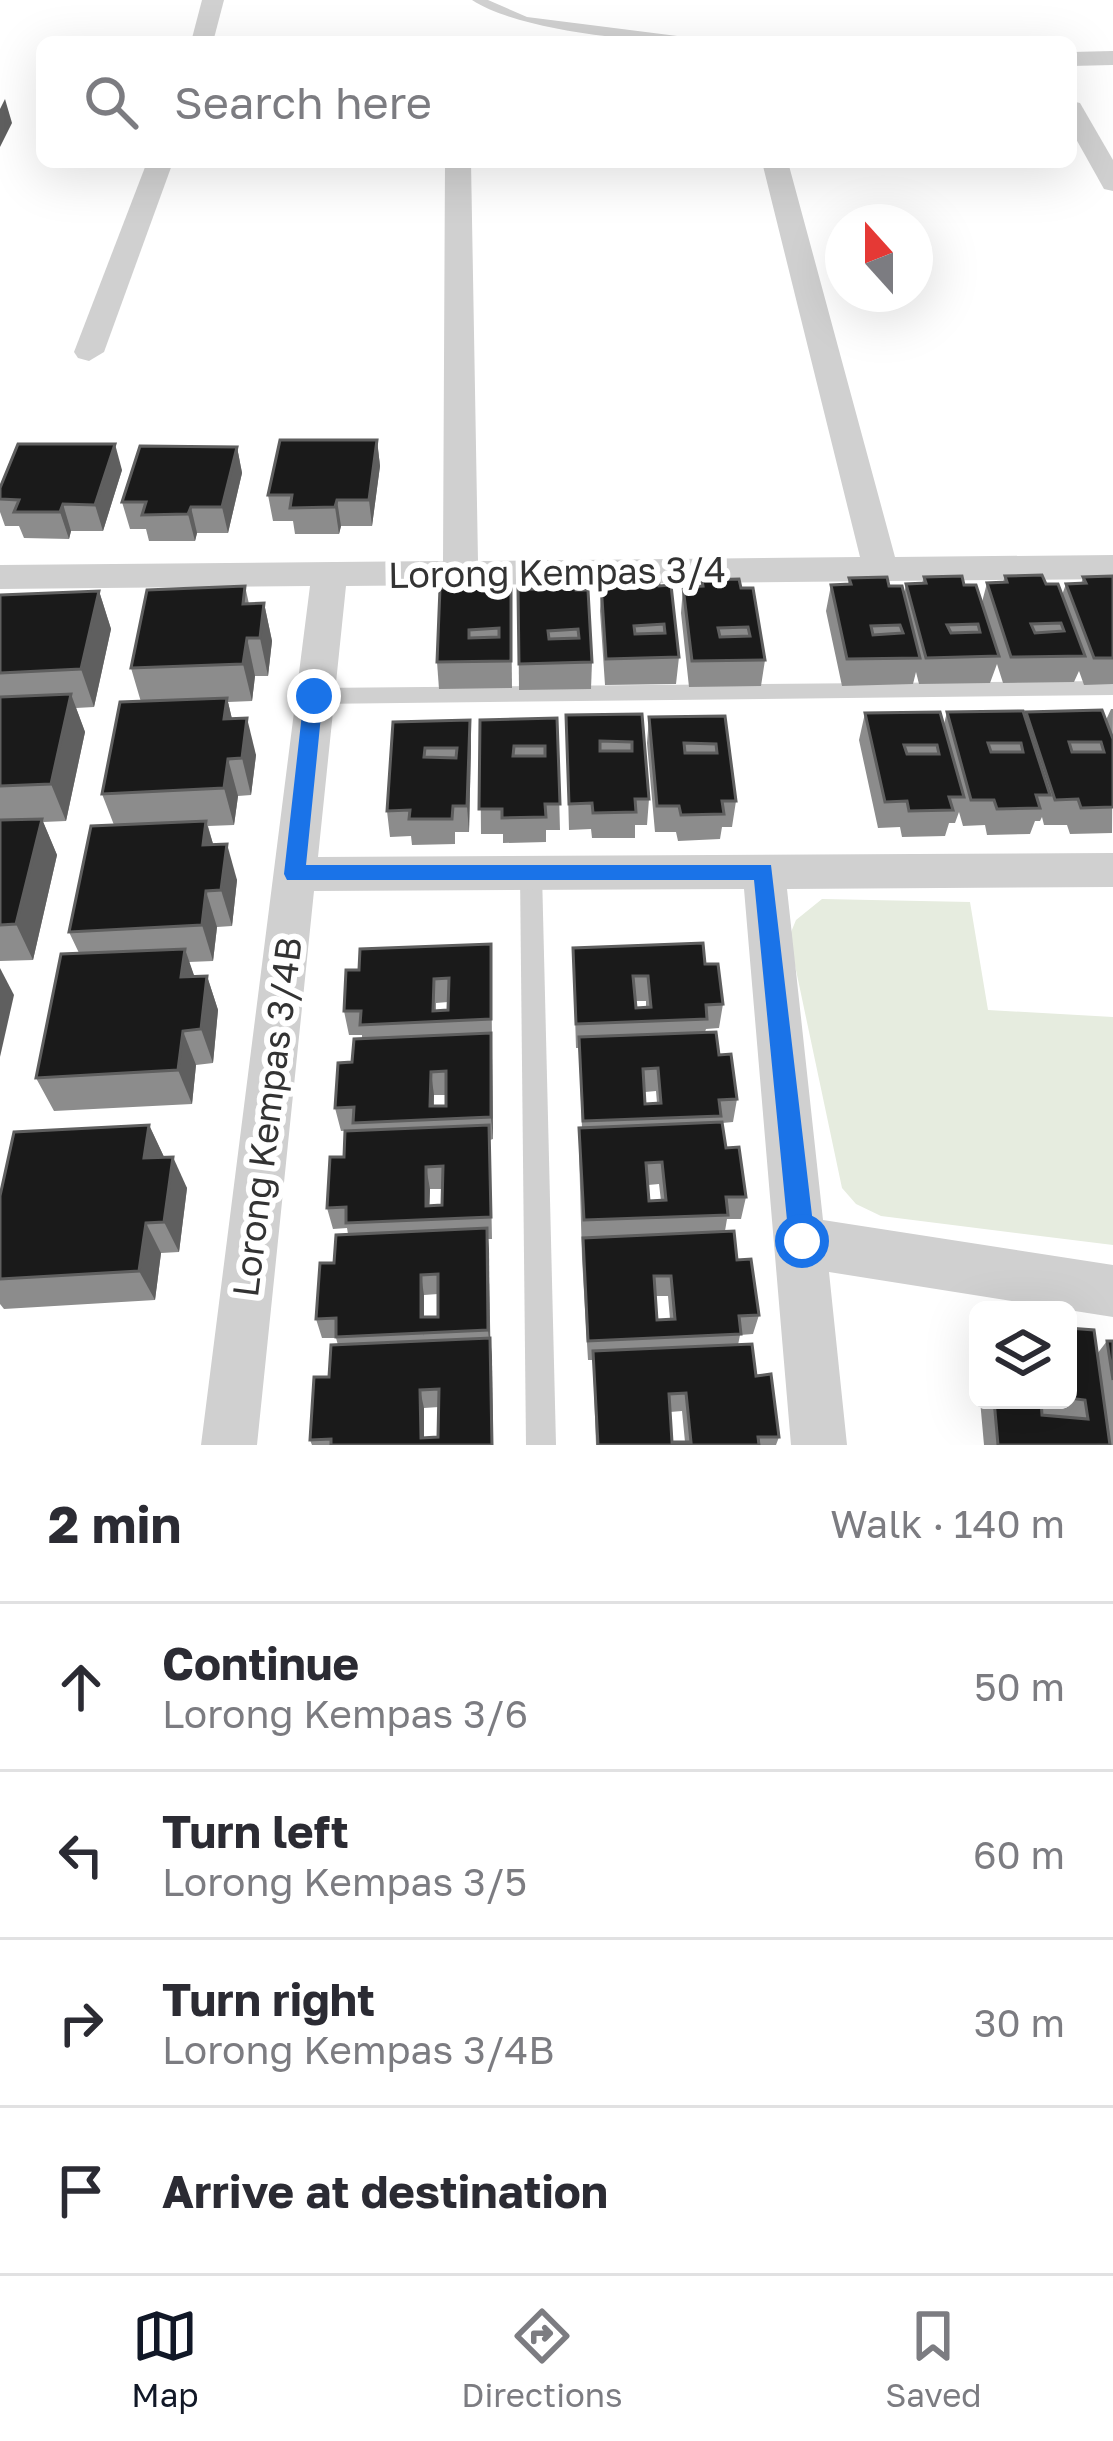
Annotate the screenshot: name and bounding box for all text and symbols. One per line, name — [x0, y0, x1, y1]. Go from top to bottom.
search box — [36, 36, 1077, 168]
icon: search — [78, 69, 144, 135]
text: Search here — [174, 75, 432, 129]
north arrow — [825, 204, 933, 312]
street label: Lorong Kempas 3/4 — [388, 547, 726, 596]
route end — [287, 669, 341, 723]
street label: Lorong Kempas 3/4B — [223, 935, 310, 1299]
route start — [775, 1214, 829, 1268]
map controls — [969, 1301, 1077, 1409]
button: layers — [969, 1301, 1077, 1409]
text: 2 min — [48, 1493, 181, 1554]
text: Walk · 140 m — [830, 1500, 1065, 1547]
text: Continue — [162, 1636, 359, 1690]
icon: ahead — [48, 1654, 114, 1720]
text: 50 m — [974, 1663, 1065, 1710]
text: Lorong Kempas 3/6 — [162, 1690, 528, 1737]
text: Turn left — [162, 1804, 349, 1858]
icon: left — [48, 1822, 114, 1888]
text: 60 m — [973, 1831, 1065, 1878]
text: Lorong Kempas 3/5 — [162, 1858, 527, 1905]
text: Turn right — [162, 1972, 375, 2026]
icon: right — [48, 1990, 114, 2056]
text: 30 m — [974, 1999, 1065, 2046]
text: Lorong Kempas 3/4B — [162, 2026, 554, 2073]
icon: arrive — [48, 2158, 114, 2224]
text: Arrive at destination — [162, 2164, 608, 2218]
tab: Map — [131, 2303, 199, 2414]
tab: Directions — [461, 2303, 623, 2414]
tab: Saved — [885, 2303, 982, 2414]

